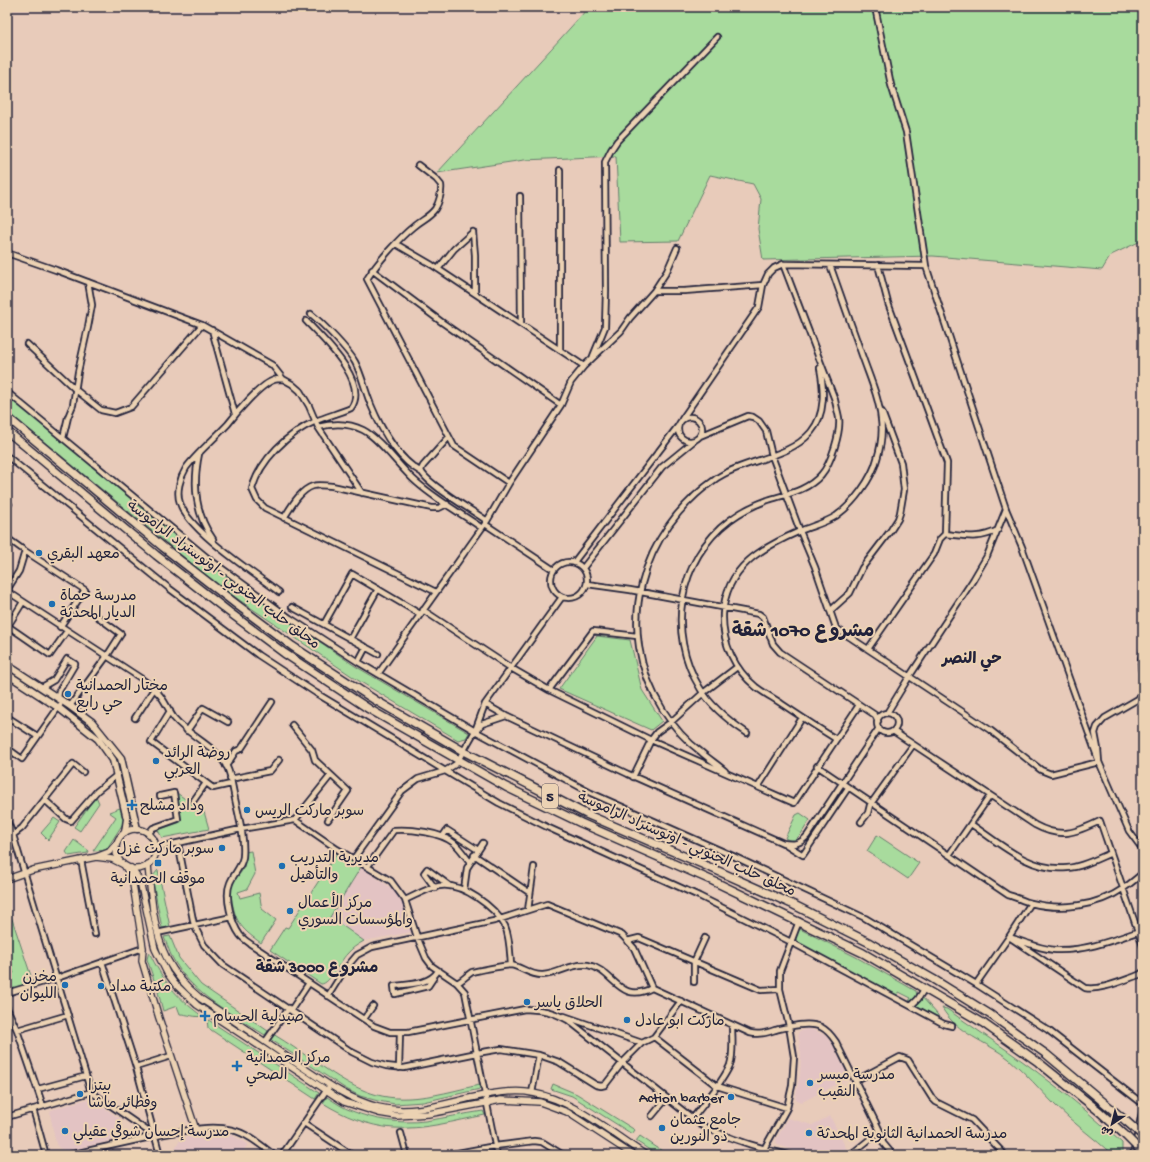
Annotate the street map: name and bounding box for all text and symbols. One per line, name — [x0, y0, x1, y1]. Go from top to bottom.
street label: محلق حلب الجنوبي - اوتوستراد الراموسة — [122, 497, 323, 656]
place label: معهد البقري — [47, 546, 120, 564]
marker: معهد البقري — [34, 548, 44, 558]
place label: مدرسة حماة الديار المحدثة — [60, 588, 137, 623]
marker: مدرسة حماة الديار المحدثة — [47, 599, 57, 609]
district label: مشروع 1070 شقة — [732, 620, 874, 644]
district label: حي النصر — [940, 650, 1002, 672]
place label: مختار الحمدانية حي رابع — [76, 678, 168, 715]
marker: مختار الحمدانية حي رابع — [63, 689, 73, 699]
place label: روضة الرائد العربي — [164, 745, 231, 782]
marker: روضة الرائد العربي — [151, 756, 161, 766]
road number: 5 — [542, 784, 558, 808]
street label: محلق حلب الجنوبي - اوتوستراد الراموسة — [573, 788, 798, 903]
place label: وداد مشلح — [140, 798, 204, 816]
marker: وداد مشلح — [127, 800, 137, 810]
place label: سوبر ماركت الريس — [255, 803, 364, 821]
marker: سوبر ماركت الريس — [242, 805, 252, 815]
place label: سوبر ماركت غزل — [117, 841, 214, 859]
marker: سوبر ماركت غزل — [217, 843, 227, 853]
place label: مديرية التدريب والتأهيل — [290, 850, 379, 885]
marker: موقف الحمدانية — [153, 858, 163, 868]
marker: مديرية التدريب والتأهيل — [277, 861, 287, 871]
place label: موقف الحمدانية — [111, 871, 205, 889]
place label: مركز الأعمال والمؤسسات السوري — [298, 892, 413, 930]
marker: مركز الأعمال والمؤسسات السوري — [285, 906, 295, 916]
district label: مشروع 3000 شقة — [256, 959, 378, 979]
place label: مخزن الليوان — [20, 969, 57, 1004]
place label: مكتبة مداد — [109, 979, 171, 997]
marker: مخزن الليوان — [60, 980, 70, 990]
marker: مكتبة مداد — [96, 981, 106, 991]
place label: الحلاق ياسر — [533, 995, 603, 1013]
marker: الحلاق ياسر — [522, 997, 532, 1007]
place label: صيدلية الحسام — [213, 1009, 304, 1027]
marker: صيدلية الحسام — [200, 1011, 210, 1021]
place label: ماركت ابو عادل — [635, 1013, 725, 1031]
marker: ماركت ابو عادل — [622, 1015, 632, 1025]
place label: مركز الحمدانية الصحي — [246, 1050, 331, 1087]
marker: مركز الحمدانية الصحي — [231, 1060, 243, 1072]
place label: مدرسة ميسر النقيب — [816, 1067, 895, 1102]
place label: بيتزا وفطائر ماشا — [88, 1078, 158, 1113]
marker: مدرسة ميسر النقيب — [805, 1078, 815, 1088]
marker: بيتزا وفطائر ماشا — [75, 1089, 85, 1099]
place label: Action barber — [639, 1090, 725, 1108]
marker: Action barber — [726, 1092, 736, 1102]
north arrow — [1092, 1104, 1132, 1144]
place label: جامع عثمان ذو النورين — [670, 1112, 741, 1147]
place label: مدرسة إحسان شوقي عقيلي — [73, 1120, 229, 1144]
text: ش — [1099, 1122, 1116, 1139]
marker: جامع عثمان ذو النورين — [657, 1123, 667, 1133]
marker: مدرسة إحسان شوقي عقيلي — [60, 1126, 70, 1136]
place label: مدرسة الحمدانية الثانوية المحدثة — [817, 1126, 1007, 1144]
marker: مدرسة الحمدانية الثانوية المحدثة — [804, 1128, 814, 1138]

